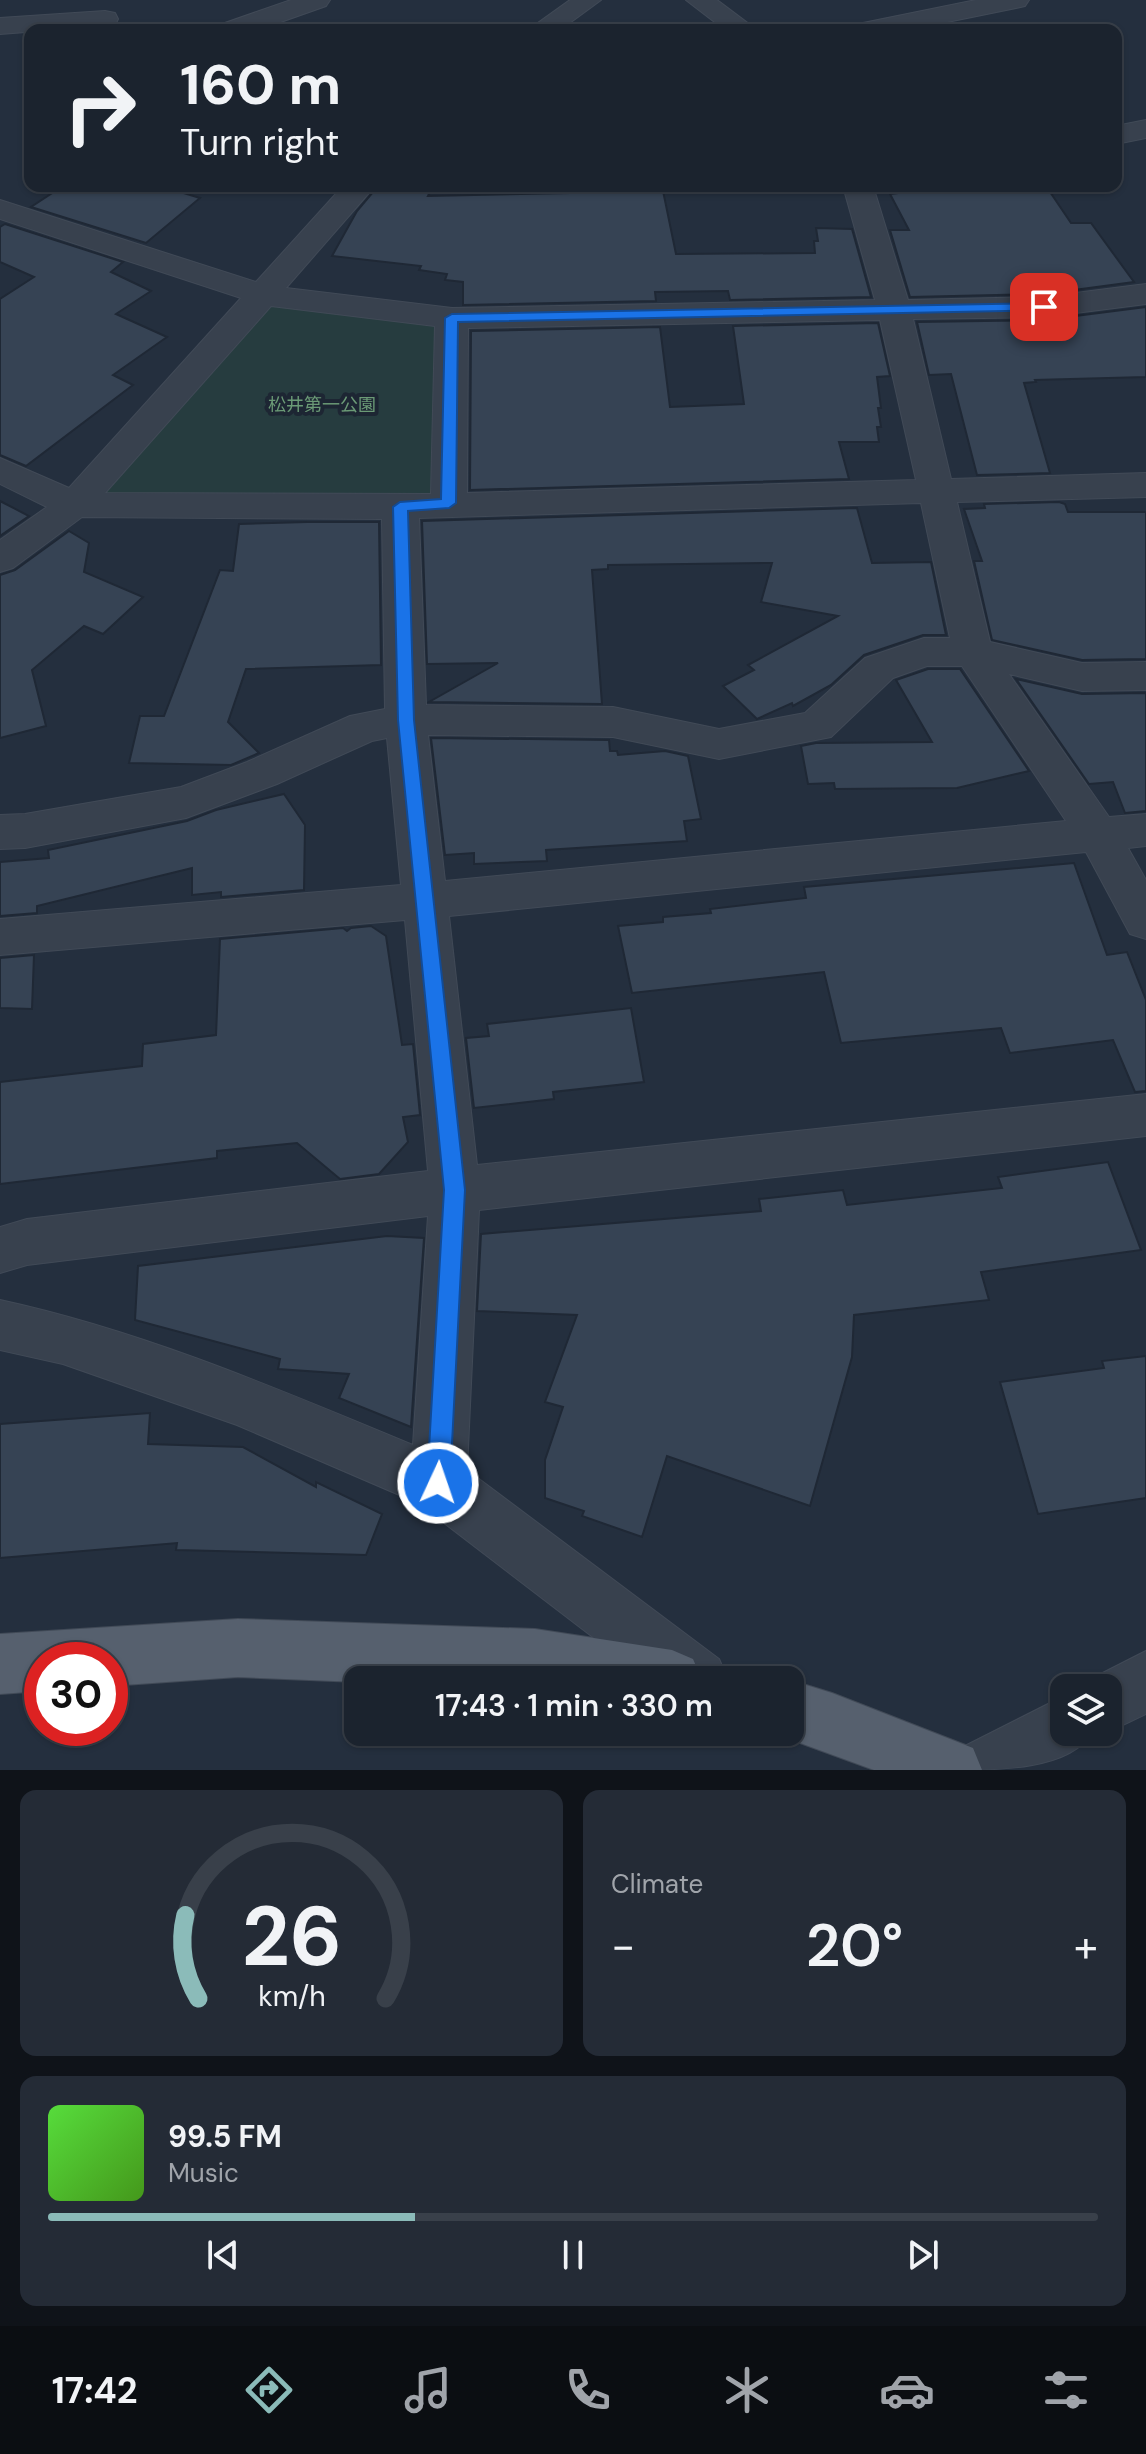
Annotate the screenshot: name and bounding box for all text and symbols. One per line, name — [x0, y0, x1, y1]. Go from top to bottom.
text: 160 m — [180, 48, 341, 121]
icon: right — [48, 56, 152, 160]
text: Turn right — [180, 119, 339, 166]
pin — [1010, 273, 1078, 341]
icon: arrive — [1022, 285, 1066, 329]
park label: 松井第一公園 — [268, 393, 376, 417]
position arrow — [396, 1441, 480, 1525]
speed limit sign: 30 — [24, 1642, 128, 1746]
map controls — [1050, 1674, 1122, 1746]
button: layers — [1050, 1674, 1122, 1746]
text: 17:43 · 1 min · 330 m — [435, 1686, 713, 1725]
text: Climate — [611, 1867, 703, 1901]
text: 26 — [241, 1882, 342, 1991]
text: 20° — [806, 1906, 903, 1985]
text: − — [611, 1917, 635, 1975]
text: + — [1074, 1917, 1098, 1975]
text: km/h — [258, 1978, 325, 2015]
text: 99.5 FM — [168, 2117, 282, 2156]
text: Music — [168, 2156, 239, 2190]
icon: previous — [201, 2233, 245, 2277]
icon: pause — [551, 2233, 595, 2277]
icon: next — [901, 2233, 945, 2277]
icon: directions — [241, 2362, 297, 2418]
icon: music — [400, 2362, 456, 2418]
icon: phone — [560, 2362, 616, 2418]
icon: climate — [719, 2362, 775, 2418]
icon: car — [879, 2362, 935, 2418]
icon: filters — [1038, 2362, 1094, 2418]
text: 17:42 — [52, 2367, 137, 2414]

